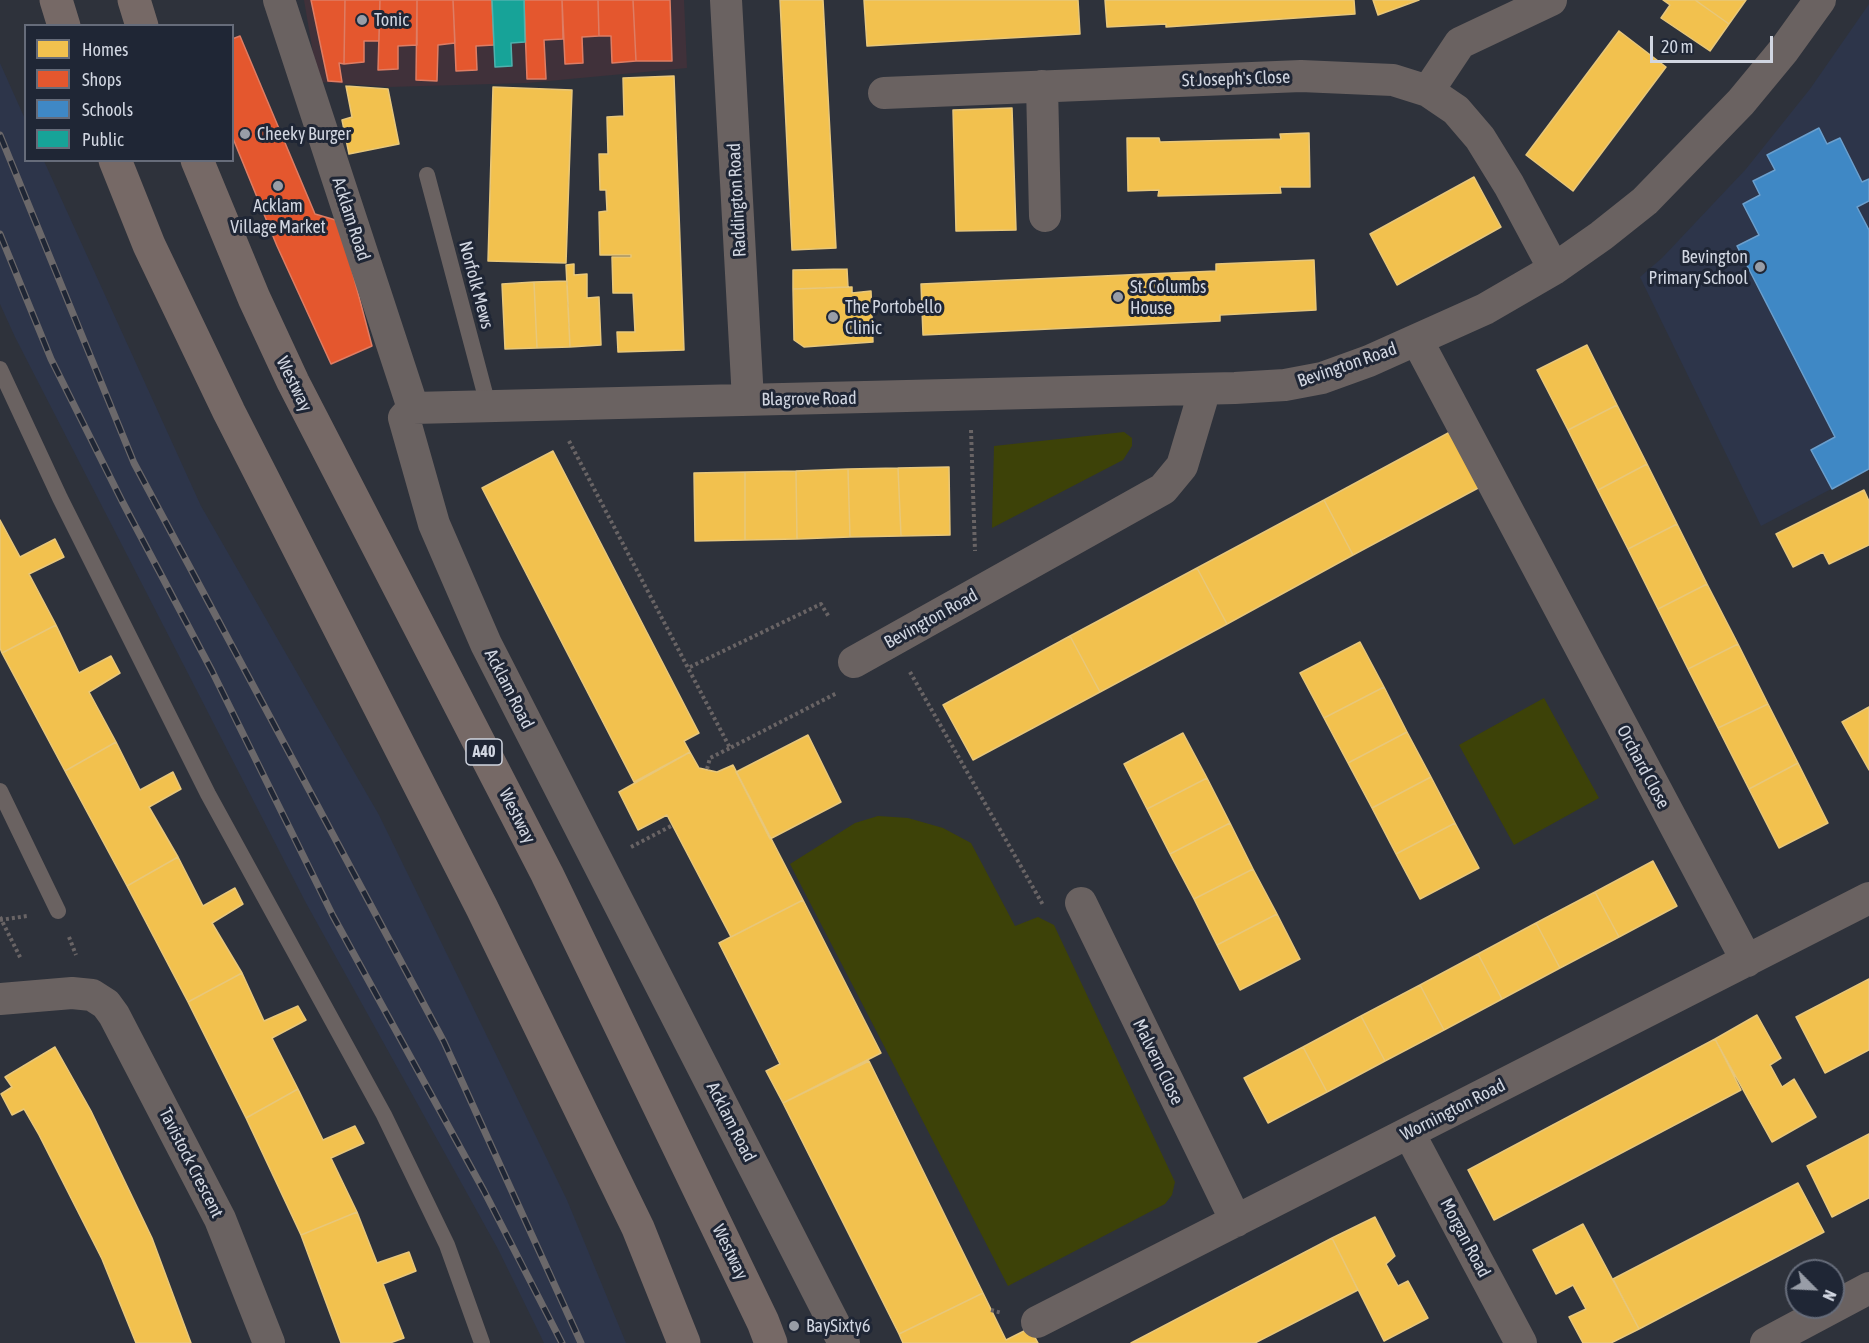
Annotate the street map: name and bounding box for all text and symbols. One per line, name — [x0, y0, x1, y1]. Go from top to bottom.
place label: Tonic — [374, 9, 409, 31]
marker: Tonic — [355, 13, 369, 27]
legend — [24, 24, 234, 162]
scale bar — [1653, 24, 1776, 62]
text: 20 m — [1661, 36, 1693, 57]
text: Homes — [82, 39, 128, 60]
street label: St Joseph's Close — [1182, 66, 1290, 92]
text: Shops — [82, 69, 122, 90]
text: Schools — [82, 99, 133, 120]
place label: Cheeky Burger — [257, 123, 351, 145]
marker: Cheeky Burger — [238, 127, 252, 141]
text: Public — [82, 129, 124, 150]
street label: Raddington Road — [723, 142, 751, 258]
street label: Acklam Road — [327, 175, 375, 263]
marker: Acklam Village Market — [271, 179, 285, 193]
place label: Acklam Village Market — [230, 195, 326, 238]
street label: Norfolk Mews — [454, 239, 498, 331]
place label: Bevington Primary School — [1649, 246, 1748, 288]
marker: Bevington Primary School — [1753, 260, 1767, 274]
place label: St. Columbs House — [1130, 276, 1206, 318]
marker: St. Columbs House — [1111, 290, 1125, 304]
place label: The Portobello Clinic — [845, 296, 942, 338]
marker: The Portobello Clinic — [826, 310, 840, 324]
street label: Bevington Road — [1295, 338, 1399, 392]
street label: Westway — [271, 353, 317, 415]
street label: Blagrove Road — [761, 387, 857, 411]
street label: Bevington Road — [880, 584, 982, 654]
street label: Acklam Road — [480, 646, 538, 732]
street label: Orchard Close — [1612, 722, 1674, 812]
road number: A40 — [466, 739, 502, 765]
street label: Westway — [494, 785, 540, 847]
street label: Malvern Close — [1128, 1016, 1188, 1108]
street label: Wornington Road — [1397, 1074, 1509, 1146]
street label: Acklam Road — [702, 1079, 760, 1165]
street label: Tavistock Crescent — [154, 1105, 228, 1221]
street label: Morgan Road — [1435, 1195, 1495, 1281]
street label: Westway — [707, 1221, 753, 1283]
north arrow — [1785, 1259, 1845, 1319]
text: N — [1819, 1288, 1840, 1303]
place label: BaySixty6 — [806, 1315, 870, 1337]
marker: BaySixty6 — [787, 1319, 801, 1333]

